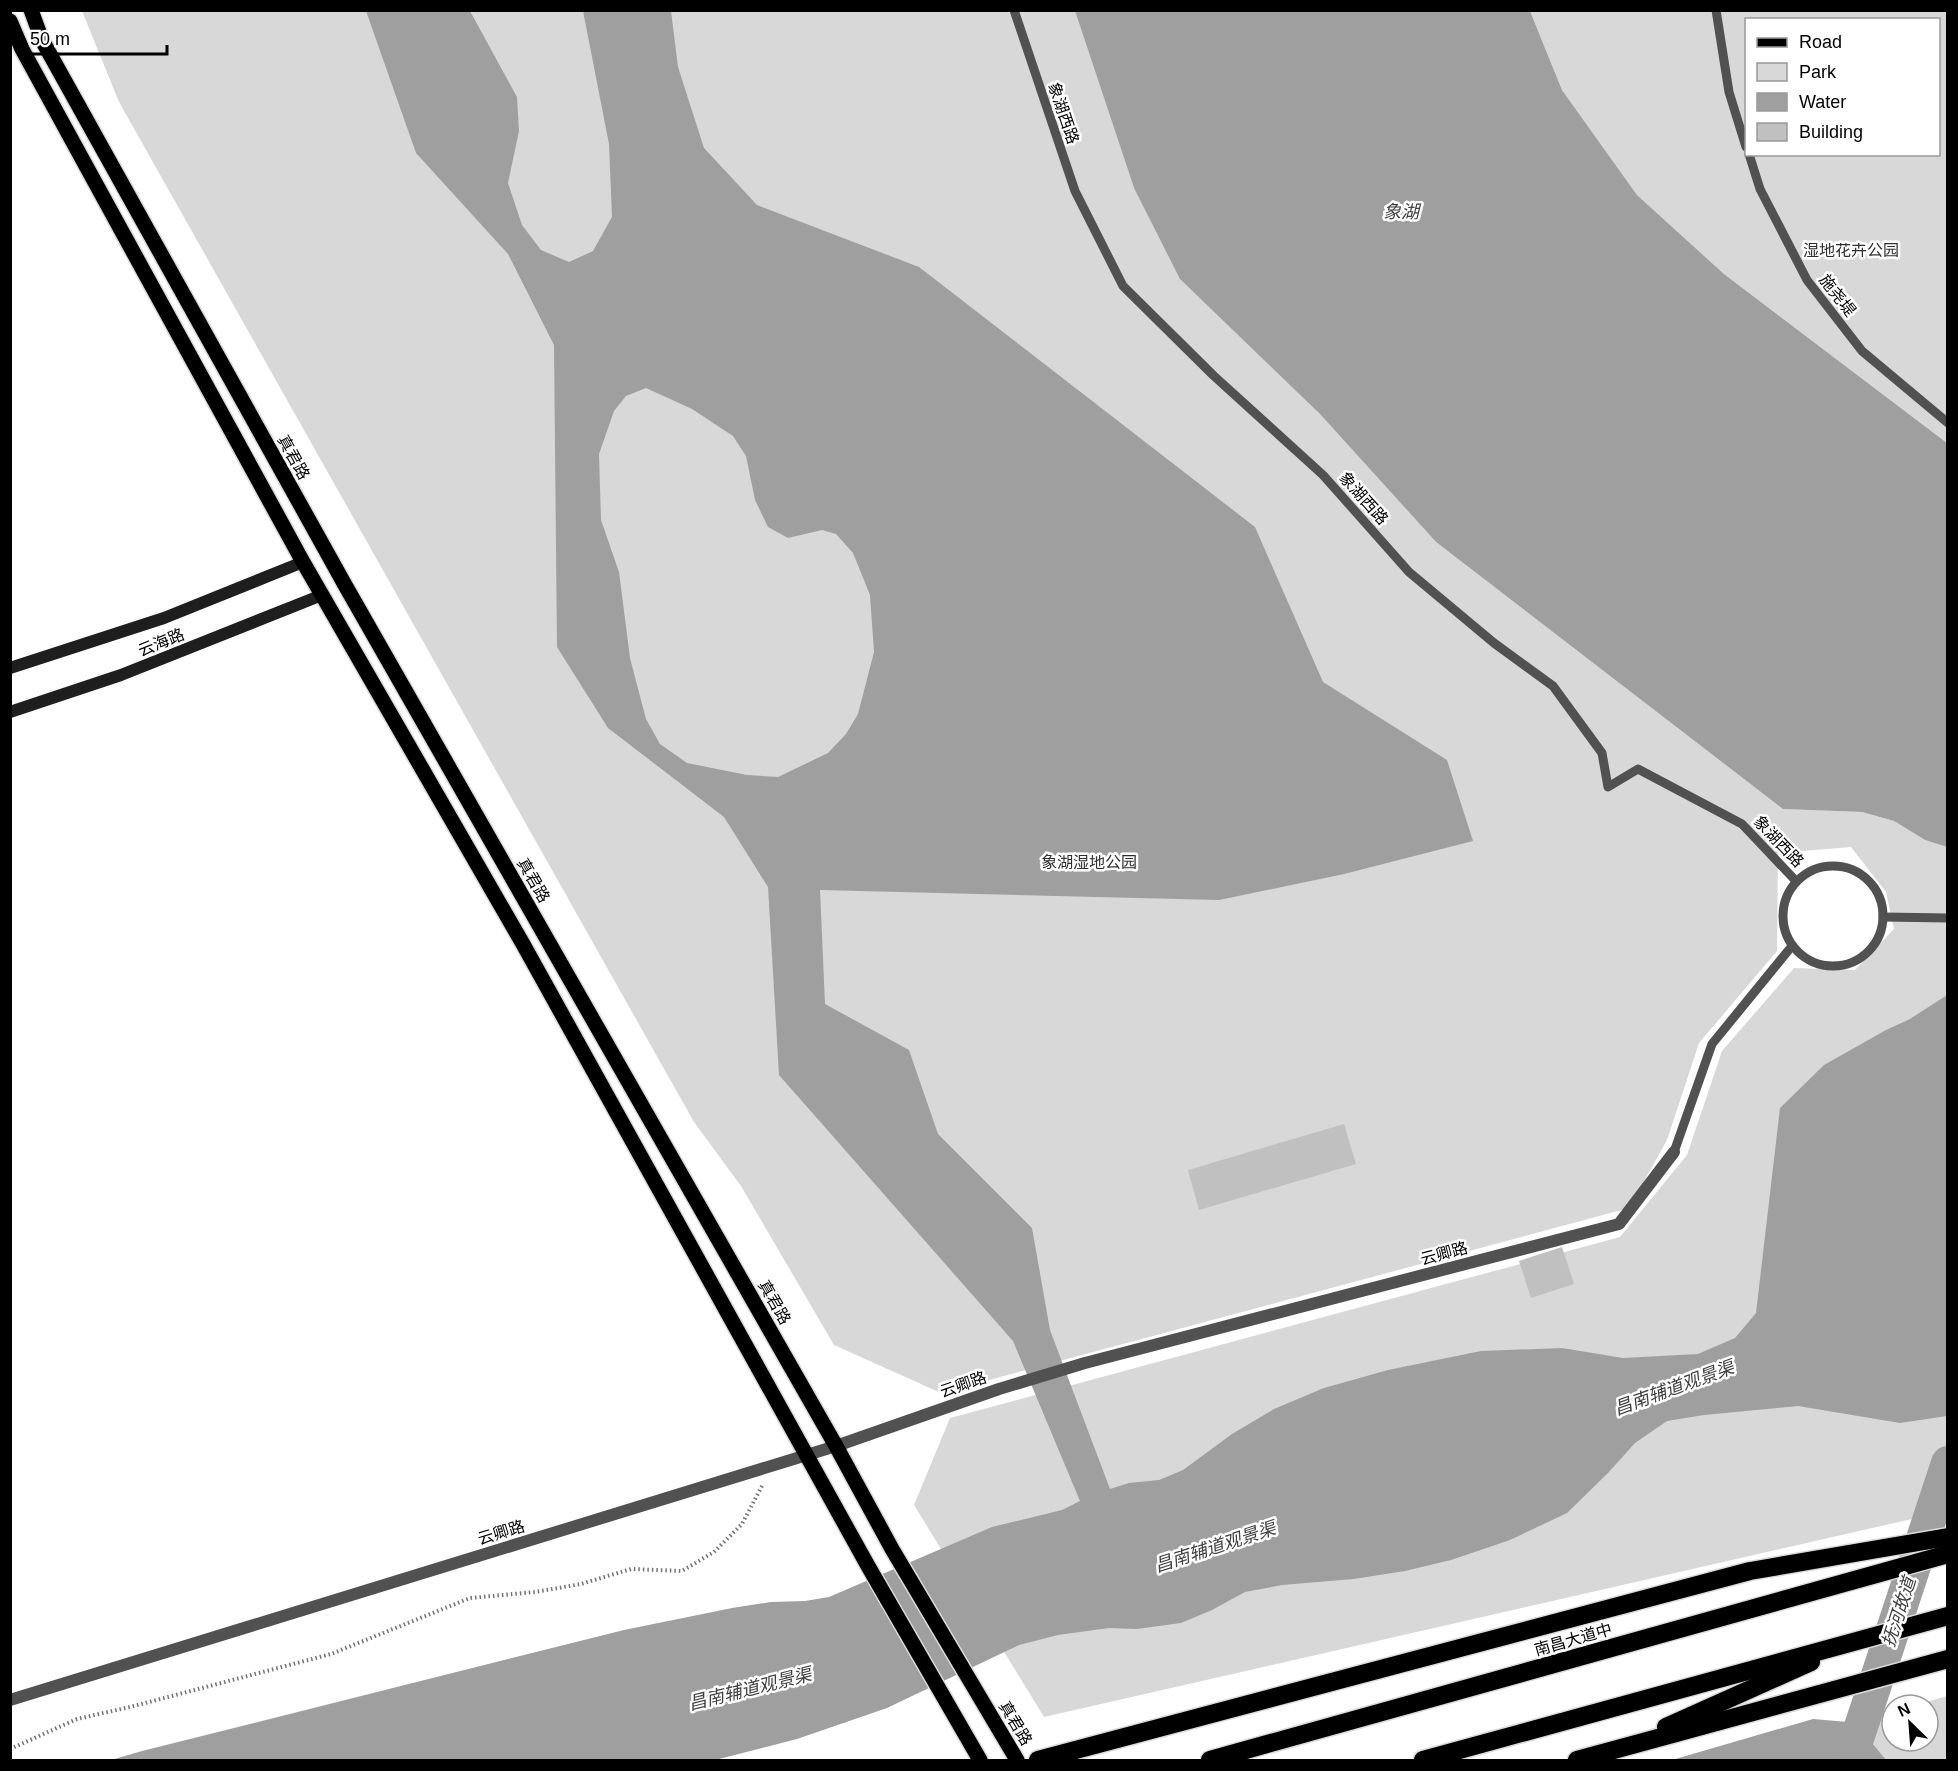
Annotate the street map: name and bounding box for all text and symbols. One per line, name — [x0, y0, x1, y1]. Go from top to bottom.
scale bar — [21, 18, 166, 56]
legend — [1745, 18, 1940, 156]
text: 50 m — [30, 29, 70, 49]
text: Road — [1799, 32, 1842, 52]
text: Park — [1799, 62, 1837, 82]
street label: 象湖西路 — [1045, 80, 1083, 146]
text: Water — [1799, 92, 1846, 112]
text: Building — [1799, 122, 1863, 142]
water label: 象湖 — [1383, 202, 1422, 222]
park label: 湿地花卉公园 — [1803, 242, 1899, 259]
street label: 施尧堤 — [1816, 271, 1859, 319]
street label: 真君路 — [274, 432, 313, 482]
street label: 象湖西路 — [1336, 468, 1392, 528]
street label: 云海路 — [136, 626, 187, 659]
street label: 象湖西路 — [1750, 812, 1808, 870]
park label: 象湖湿地公园 — [1041, 853, 1137, 871]
street label: 真君路 — [514, 855, 553, 905]
street label: 云卿路 — [1419, 1239, 1470, 1268]
street label: 真君路 — [755, 1277, 794, 1327]
water label: 昌南辅道观景渠 — [1611, 1356, 1739, 1419]
street label: 云卿路 — [938, 1369, 989, 1400]
street label: 云卿路 — [476, 1517, 527, 1548]
water label: 昌南辅道观景渠 — [1152, 1517, 1281, 1576]
water label: 抚河故道 — [1878, 1572, 1921, 1649]
street label: 南昌大道中 — [1532, 1620, 1614, 1659]
water label: 昌南辅道观景渠 — [686, 1663, 816, 1714]
north arrow — [1880, 1693, 1940, 1753]
street label: 真君路 — [996, 1698, 1035, 1748]
text: N — [1895, 1700, 1913, 1720]

